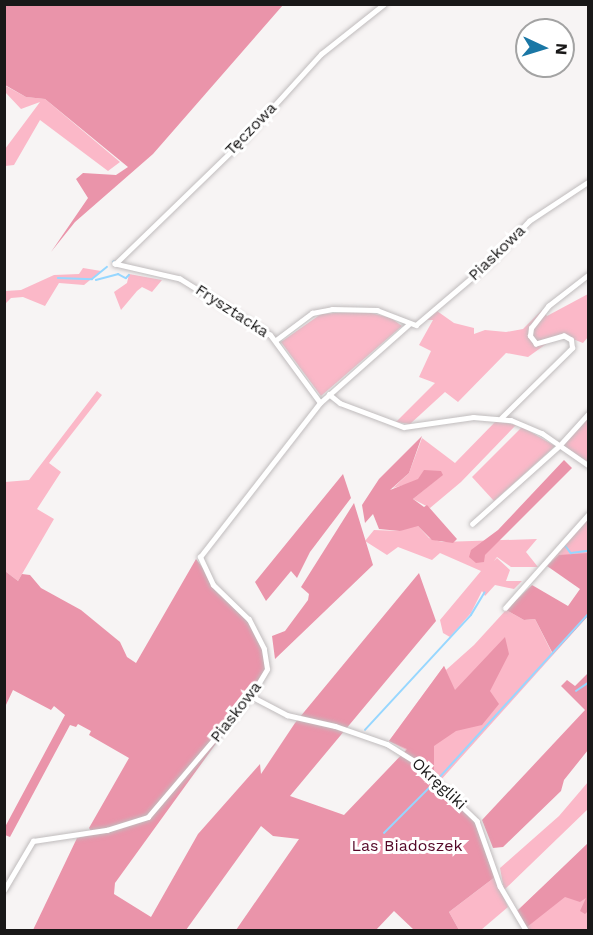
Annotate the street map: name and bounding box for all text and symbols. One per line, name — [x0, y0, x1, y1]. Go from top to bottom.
north arrow — [515, 18, 575, 78]
text: N — [552, 43, 571, 56]
street label: Tęczowa — [221, 99, 281, 159]
street label: Piaskowa — [464, 221, 530, 285]
street label: Frysztacka — [192, 280, 272, 342]
street label: Piaskowa — [206, 678, 266, 746]
street label: Okręgliki — [408, 754, 470, 814]
park label: Las Biadoszek — [351, 836, 463, 856]

